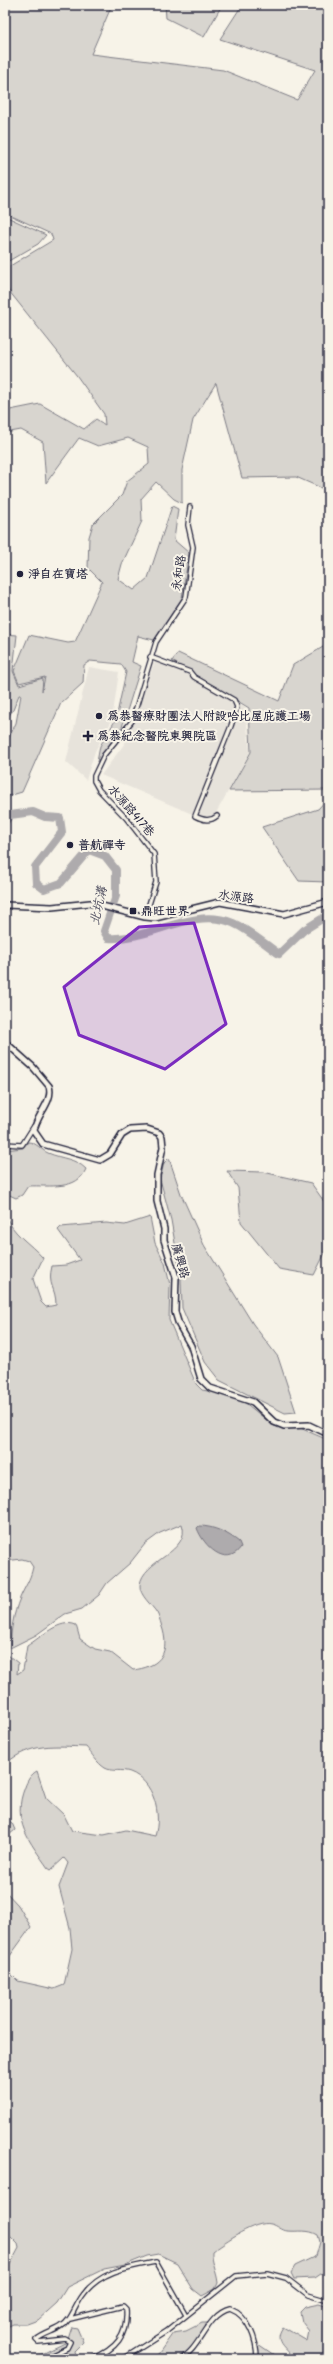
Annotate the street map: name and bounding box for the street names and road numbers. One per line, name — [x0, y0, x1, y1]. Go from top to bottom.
street label: 永和路 — [167, 554, 191, 592]
street label: 水源路417巷 — [103, 781, 159, 841]
street label: 水源路 — [217, 885, 255, 909]
street label: 廣興路 — [166, 1241, 194, 1281]

